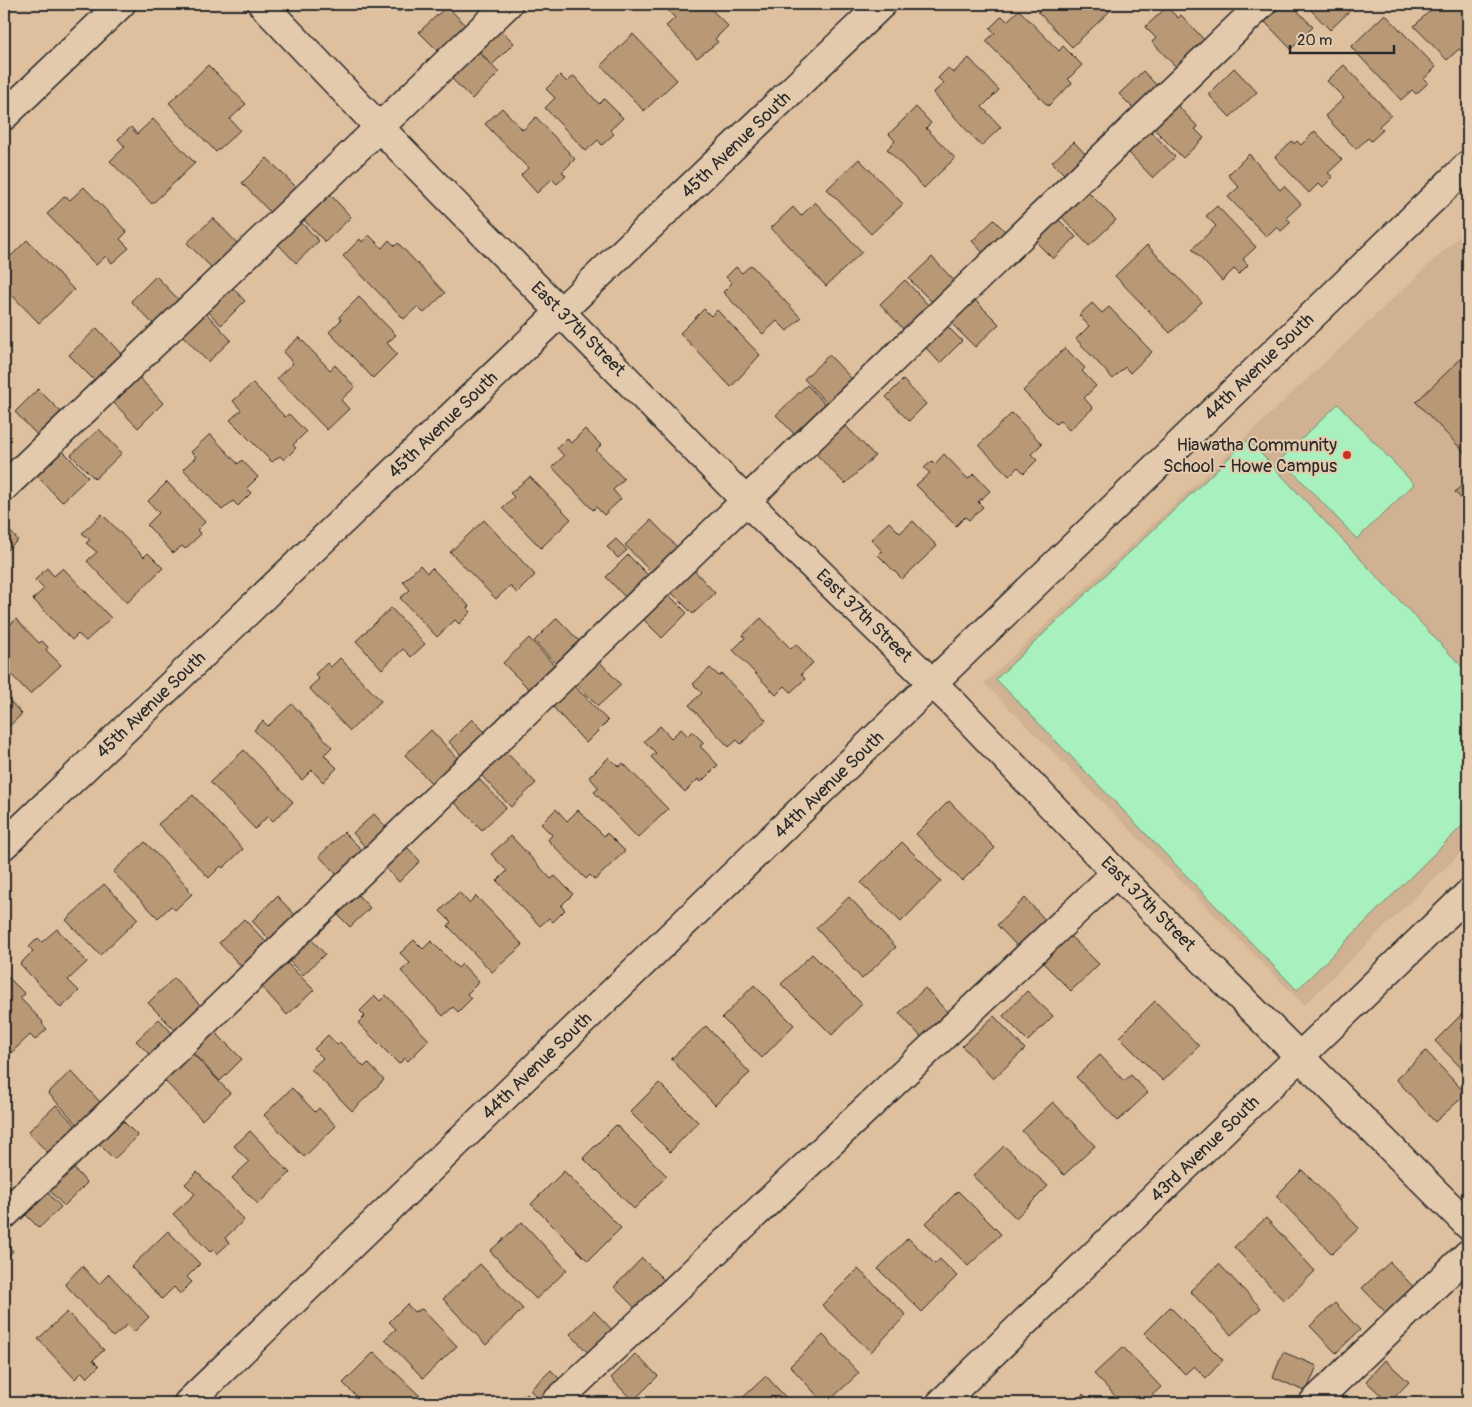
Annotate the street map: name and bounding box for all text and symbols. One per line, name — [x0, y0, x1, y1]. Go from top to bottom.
scale bar — [1290, 22, 1393, 54]
text: 20 m — [1297, 31, 1332, 50]
street label: 45th Avenue South — [676, 87, 796, 203]
street label: East 37th Street — [526, 277, 631, 382]
street label: 44th Avenue South — [1199, 308, 1319, 426]
street label: 45th Avenue South — [383, 367, 503, 483]
place label: Hiawatha Community School - Howe Campus — [1163, 434, 1337, 478]
marker: Hiawatha Community School - Howe Campus — [1341, 449, 1353, 461]
street label: East 37th Street — [811, 564, 917, 668]
street label: 45th Avenue South — [91, 647, 211, 763]
street label: 44th Avenue South — [769, 726, 889, 844]
street label: East 37th Street — [1096, 852, 1201, 957]
street label: 44th Avenue South — [477, 1007, 597, 1125]
street label: 43rd Avenue South — [1145, 1091, 1265, 1207]

